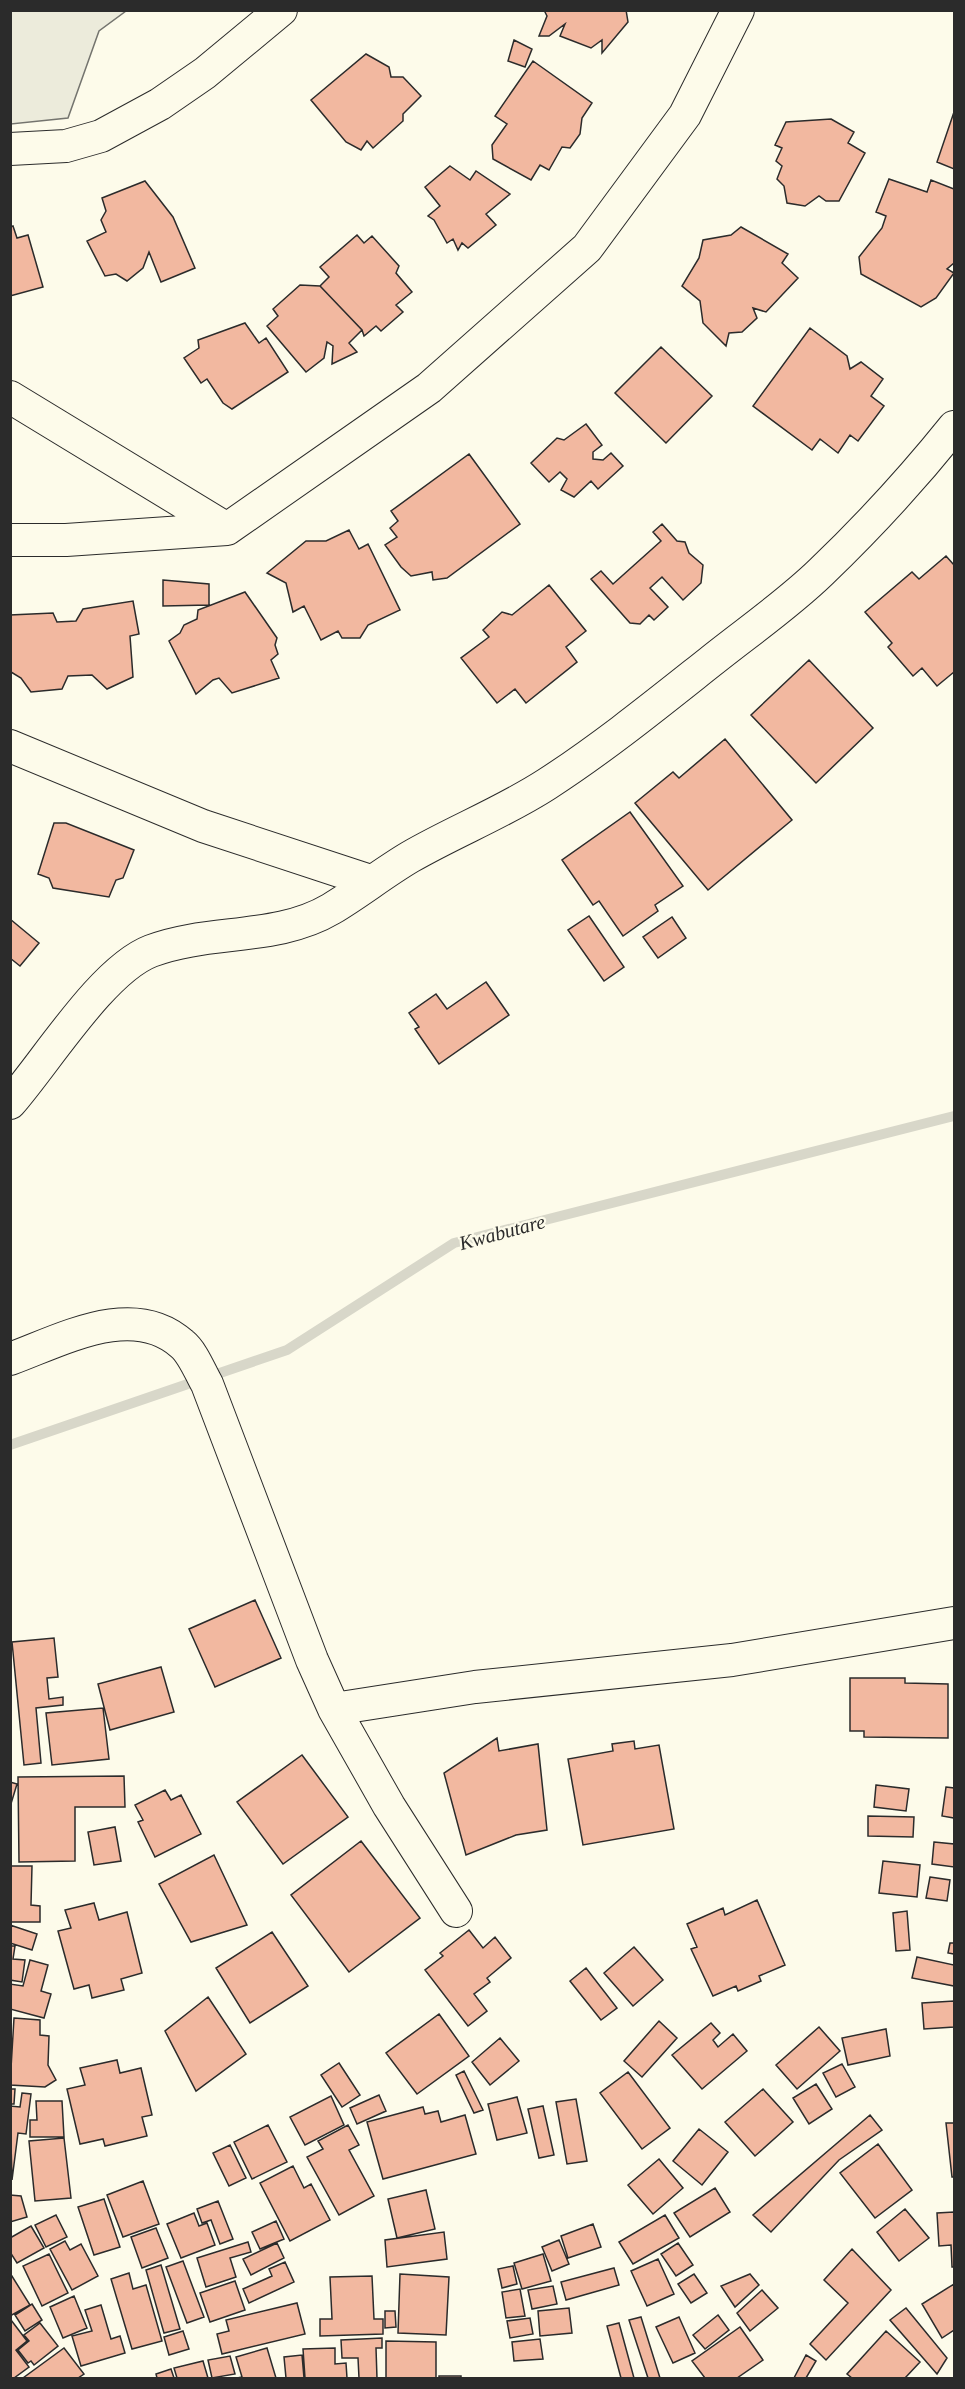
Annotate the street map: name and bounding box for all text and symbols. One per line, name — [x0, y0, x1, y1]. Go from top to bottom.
water label: Kwabutare — [456, 1210, 548, 1254]

